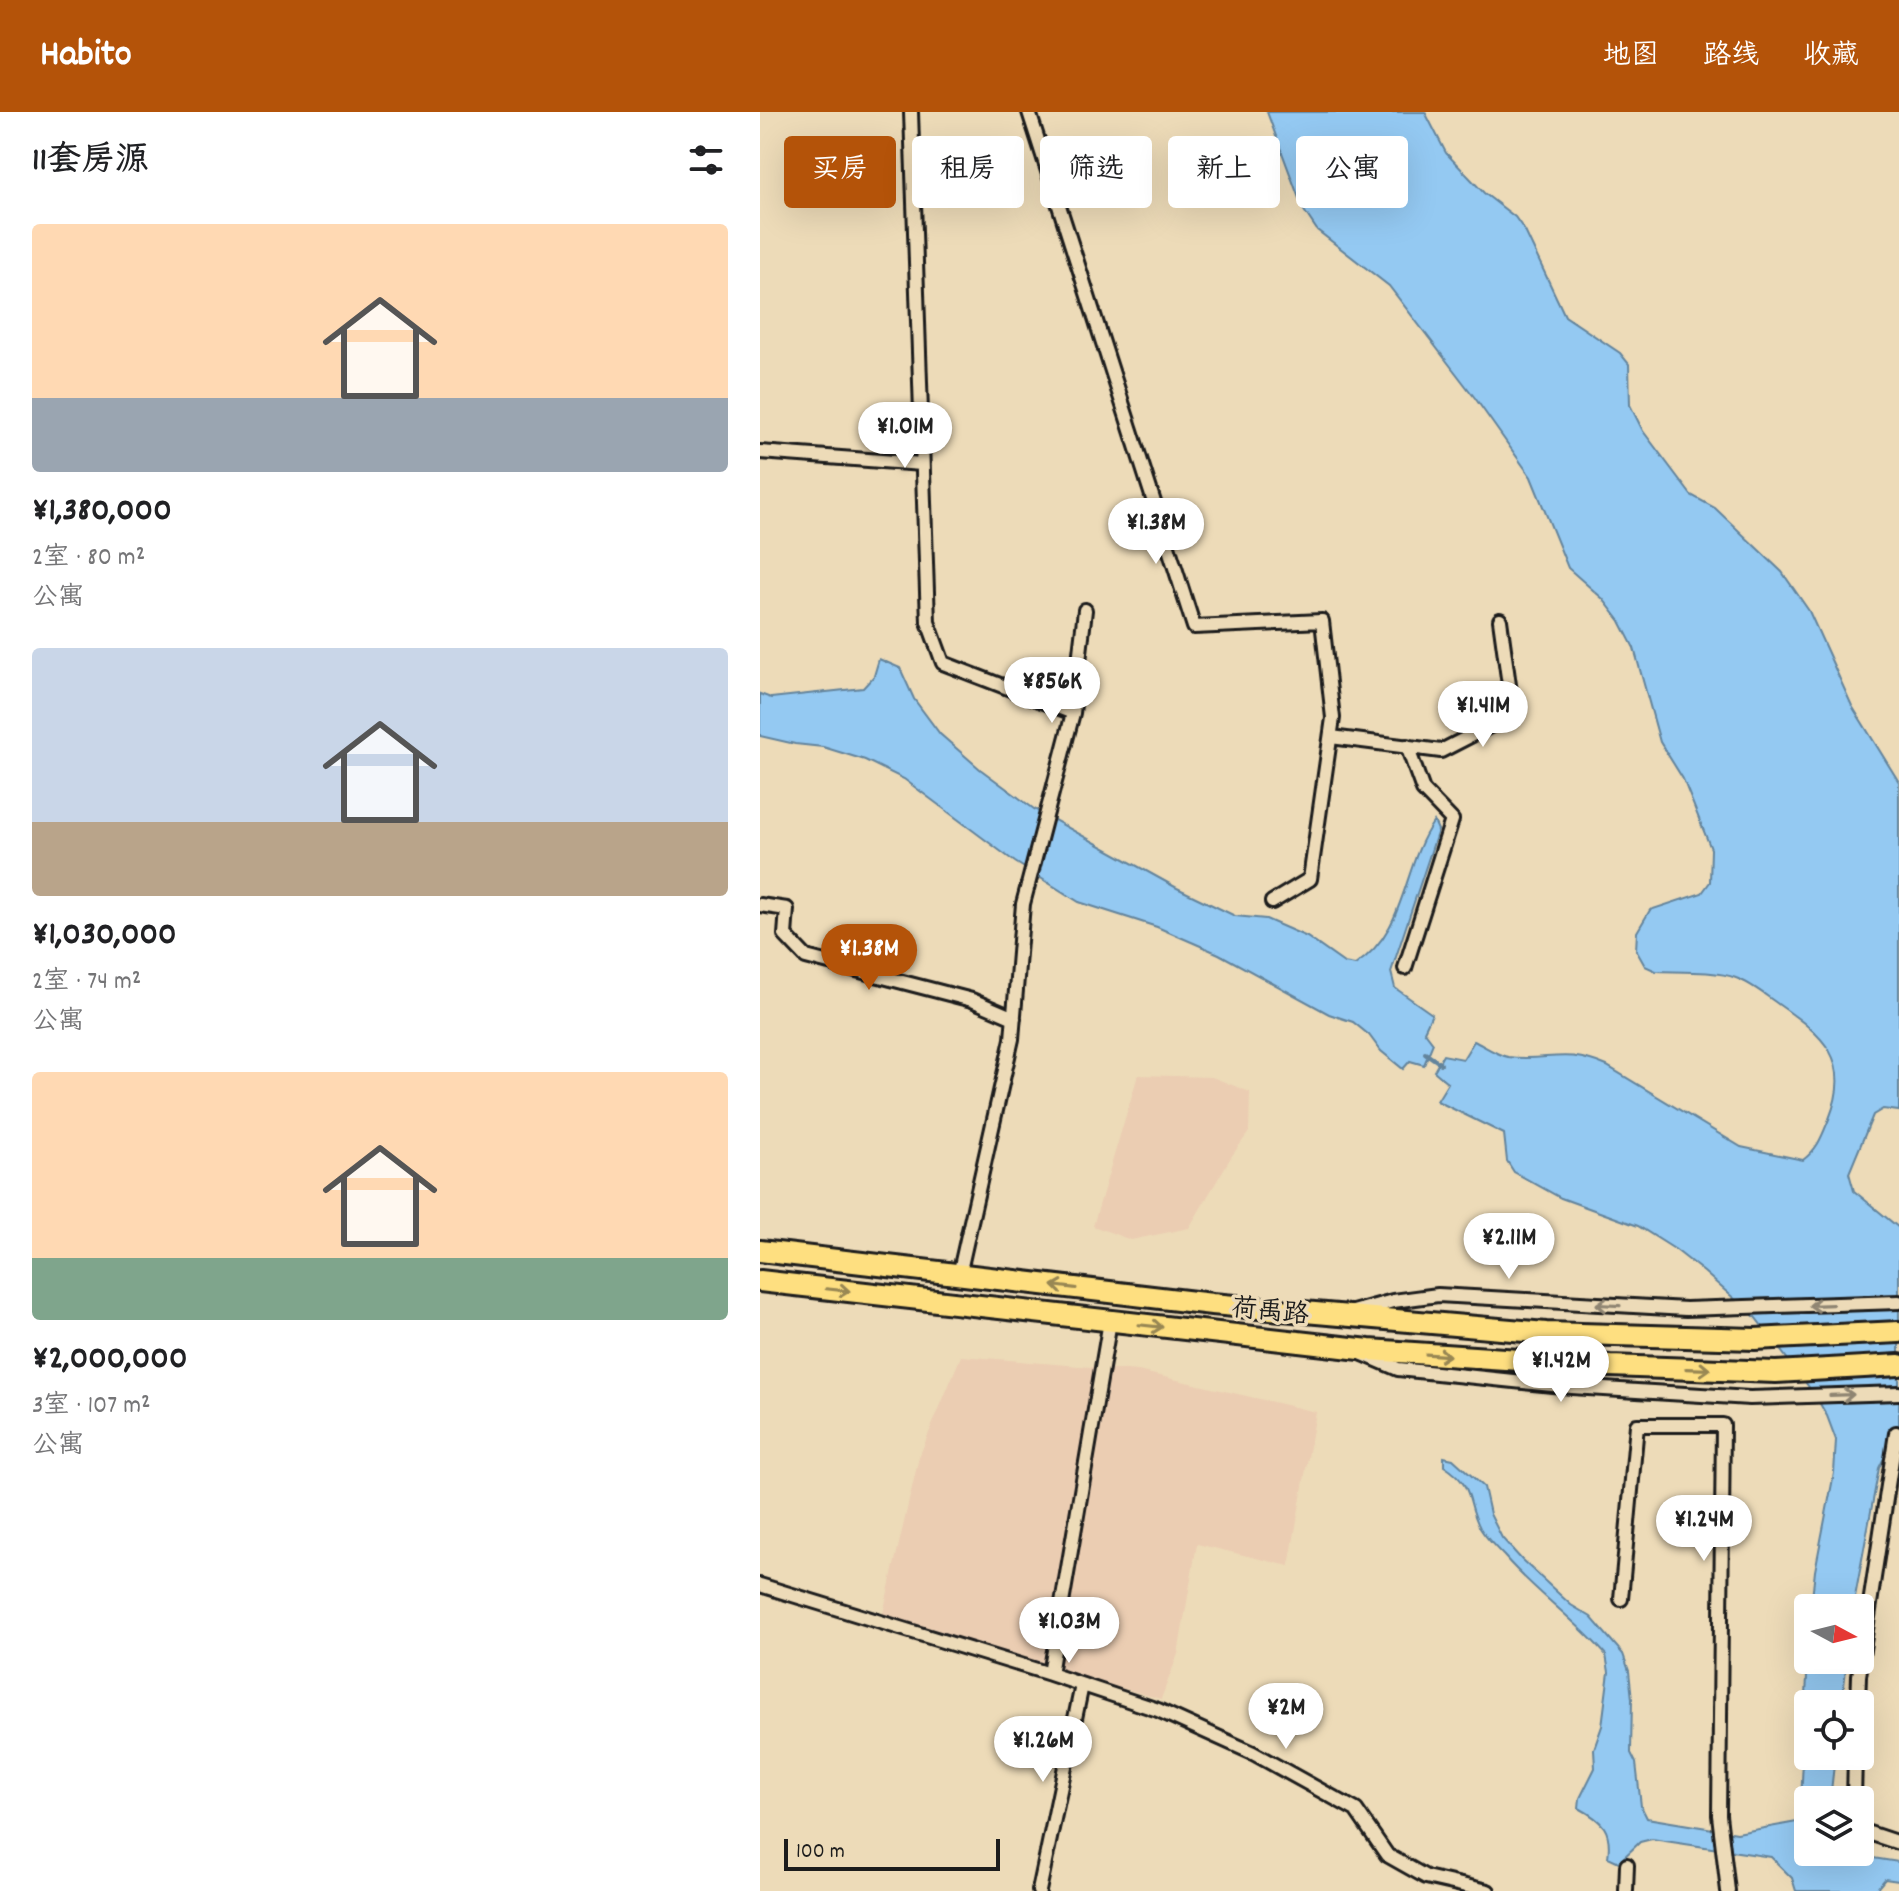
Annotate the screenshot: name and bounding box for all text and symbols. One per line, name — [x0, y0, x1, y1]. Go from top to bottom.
text: Habito — [40, 29, 132, 84]
text: 地图 — [1603, 38, 1659, 78]
text: 路线 — [1703, 38, 1759, 78]
text: 收藏 — [1803, 38, 1859, 78]
chip: 买房 — [784, 136, 896, 208]
chip: 租房 — [912, 136, 1024, 208]
chip: 筛选 — [1040, 136, 1152, 208]
chip: 新上 — [1168, 136, 1280, 208]
chip: 公寓 — [1296, 136, 1408, 208]
text: 11套房源 — [32, 138, 149, 187]
icon: filters — [684, 138, 728, 182]
icon: home — [308, 276, 452, 420]
pin: ¥1.01M — [840, 402, 970, 470]
text: ¥1.01M — [876, 409, 934, 446]
text: ¥1,380,000 — [32, 488, 172, 537]
pin: ¥1.38M — [1091, 498, 1221, 566]
text: ¥1.38M — [1126, 505, 1186, 542]
text: 2室 · 80 m² — [32, 540, 145, 577]
text: 公寓 — [32, 580, 84, 617]
pin: ¥856K — [996, 657, 1108, 725]
text: ¥856K — [1022, 664, 1082, 701]
pin: ¥1.41M — [1418, 681, 1548, 749]
text: ¥1.41M — [1456, 688, 1510, 725]
icon: home — [308, 700, 452, 844]
text: ¥1,030,000 — [32, 912, 177, 961]
pin: ¥1.38M — [804, 924, 934, 992]
text: ¥1.38M — [839, 931, 899, 968]
text: 2室 · 74 m² — [32, 964, 141, 1001]
text: 公寓 — [32, 1004, 84, 1041]
icon: home — [308, 1124, 452, 1268]
pin: ¥2.11M — [1444, 1213, 1574, 1281]
text: ¥2.11M — [1482, 1220, 1536, 1257]
one-way arrow — [1051, 1279, 1078, 1294]
one-way arrow — [824, 1282, 850, 1297]
street label: 荷禹路 — [1229, 1291, 1311, 1335]
one-way arrow — [1595, 1297, 1622, 1312]
one-way arrow — [1808, 1297, 1835, 1312]
one-way arrow — [1138, 1318, 1164, 1333]
text: ¥2,000,000 — [32, 1336, 187, 1385]
pin: ¥1.42M — [1496, 1336, 1626, 1404]
text: ¥1.42M — [1531, 1343, 1591, 1380]
one-way arrow — [1424, 1348, 1451, 1363]
one-way arrow — [1684, 1361, 1711, 1376]
one-way arrow — [1828, 1387, 1855, 1403]
text: 3室 · 107 m² — [32, 1388, 151, 1425]
text: 公寓 — [32, 1428, 84, 1465]
pin: ¥1.24M — [1639, 1495, 1769, 1563]
text: ¥1.24M — [1674, 1502, 1734, 1539]
north arrow — [1794, 1594, 1874, 1674]
map controls — [1794, 1594, 1874, 1866]
pin: ¥1.03M — [1004, 1597, 1134, 1665]
text: ¥1.03M — [1037, 1604, 1101, 1641]
pin: ¥2M — [1247, 1683, 1325, 1751]
text: ¥2M — [1266, 1690, 1306, 1727]
button: locate — [1794, 1690, 1874, 1770]
pin: ¥1.26M — [978, 1716, 1108, 1784]
text: ¥1.26M — [1012, 1723, 1074, 1760]
button: layers — [1794, 1786, 1874, 1866]
scale bar — [784, 1835, 1000, 1871]
text: 100 m — [796, 1837, 845, 1868]

